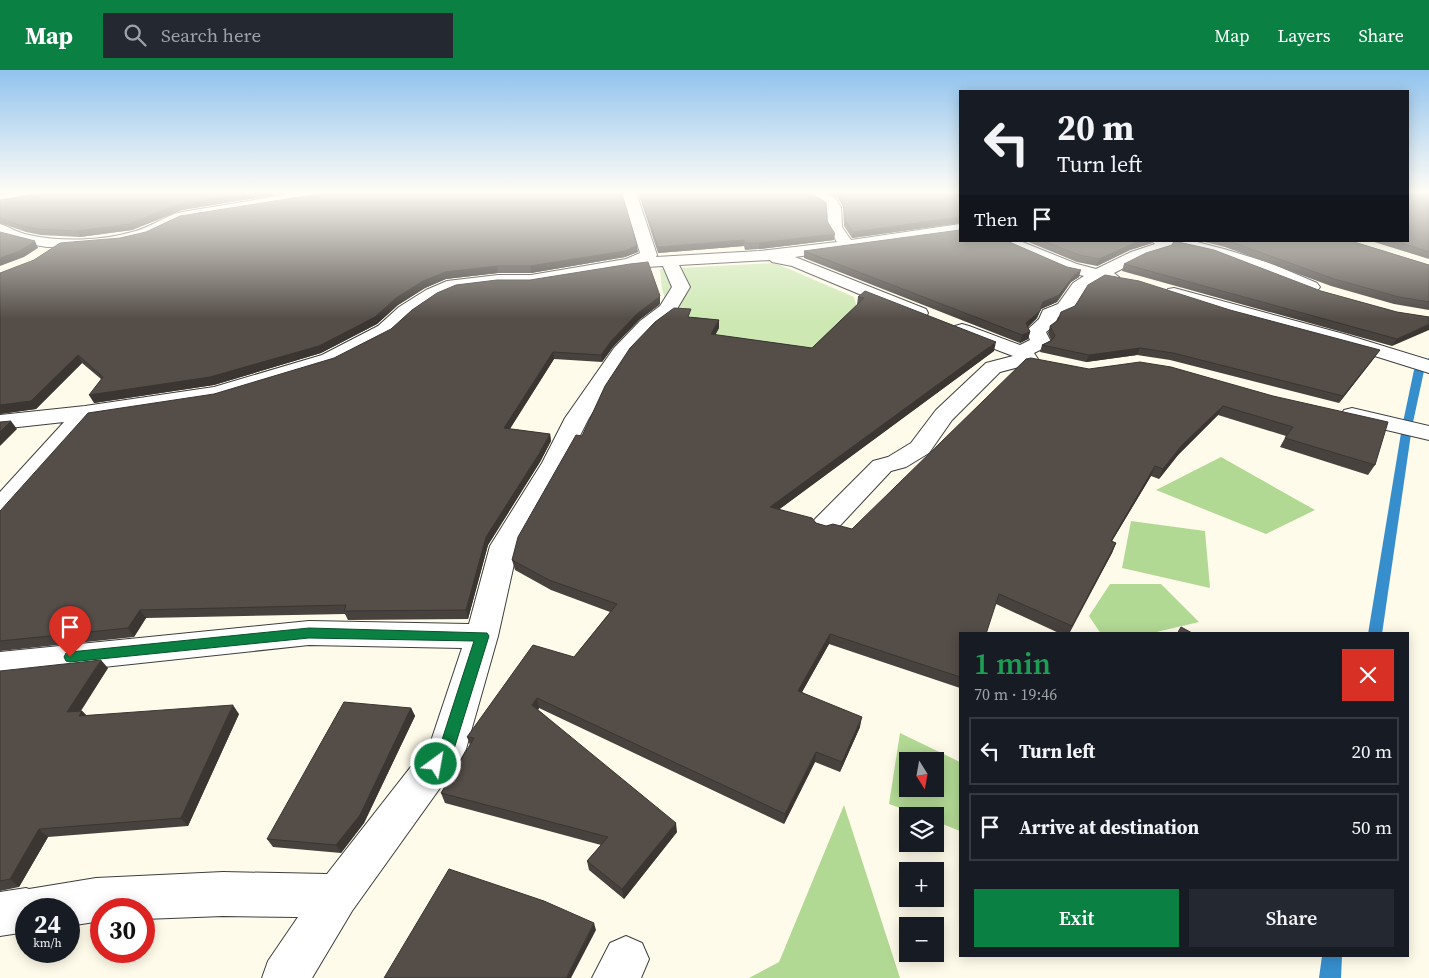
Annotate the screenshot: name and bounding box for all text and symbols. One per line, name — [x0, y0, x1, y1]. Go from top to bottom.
search box — [103, 13, 453, 58]
text: Map — [25, 19, 73, 52]
icon: search — [121, 21, 149, 49]
text: Search here — [161, 22, 261, 48]
text: Map — [1214, 23, 1249, 48]
text: Layers — [1277, 23, 1330, 48]
text: Share — [1358, 23, 1404, 48]
text: 20 m — [1057, 104, 1134, 152]
icon: left — [974, 110, 1039, 175]
text: Turn left — [1057, 149, 1142, 179]
icon: arrive — [1028, 205, 1056, 233]
text: Then — [974, 206, 1018, 232]
pin — [49, 606, 91, 657]
icon: arrive — [56, 613, 84, 641]
text: 1 min — [974, 643, 1051, 684]
button: close — [1342, 649, 1394, 701]
text: 70 m · 19:46 — [974, 683, 1057, 705]
position arrow — [409, 737, 461, 789]
icon: left — [976, 737, 1004, 765]
text: Turn left — [1019, 738, 1095, 764]
text: 20 m — [1351, 738, 1392, 764]
north arrow — [899, 752, 944, 798]
map controls — [899, 752, 944, 962]
button: layers — [899, 807, 944, 852]
icon: arrive — [976, 813, 1004, 841]
text: Arrive at destination — [1019, 814, 1199, 840]
text: 50 m — [1351, 814, 1392, 840]
button: + — [899, 862, 944, 907]
button: Exit — [974, 889, 1179, 947]
button: Share — [1189, 889, 1394, 947]
speed limit sign: 30 — [90, 898, 155, 963]
text: 24 — [34, 907, 61, 941]
button: − — [899, 917, 944, 962]
text: km/h — [33, 935, 62, 951]

